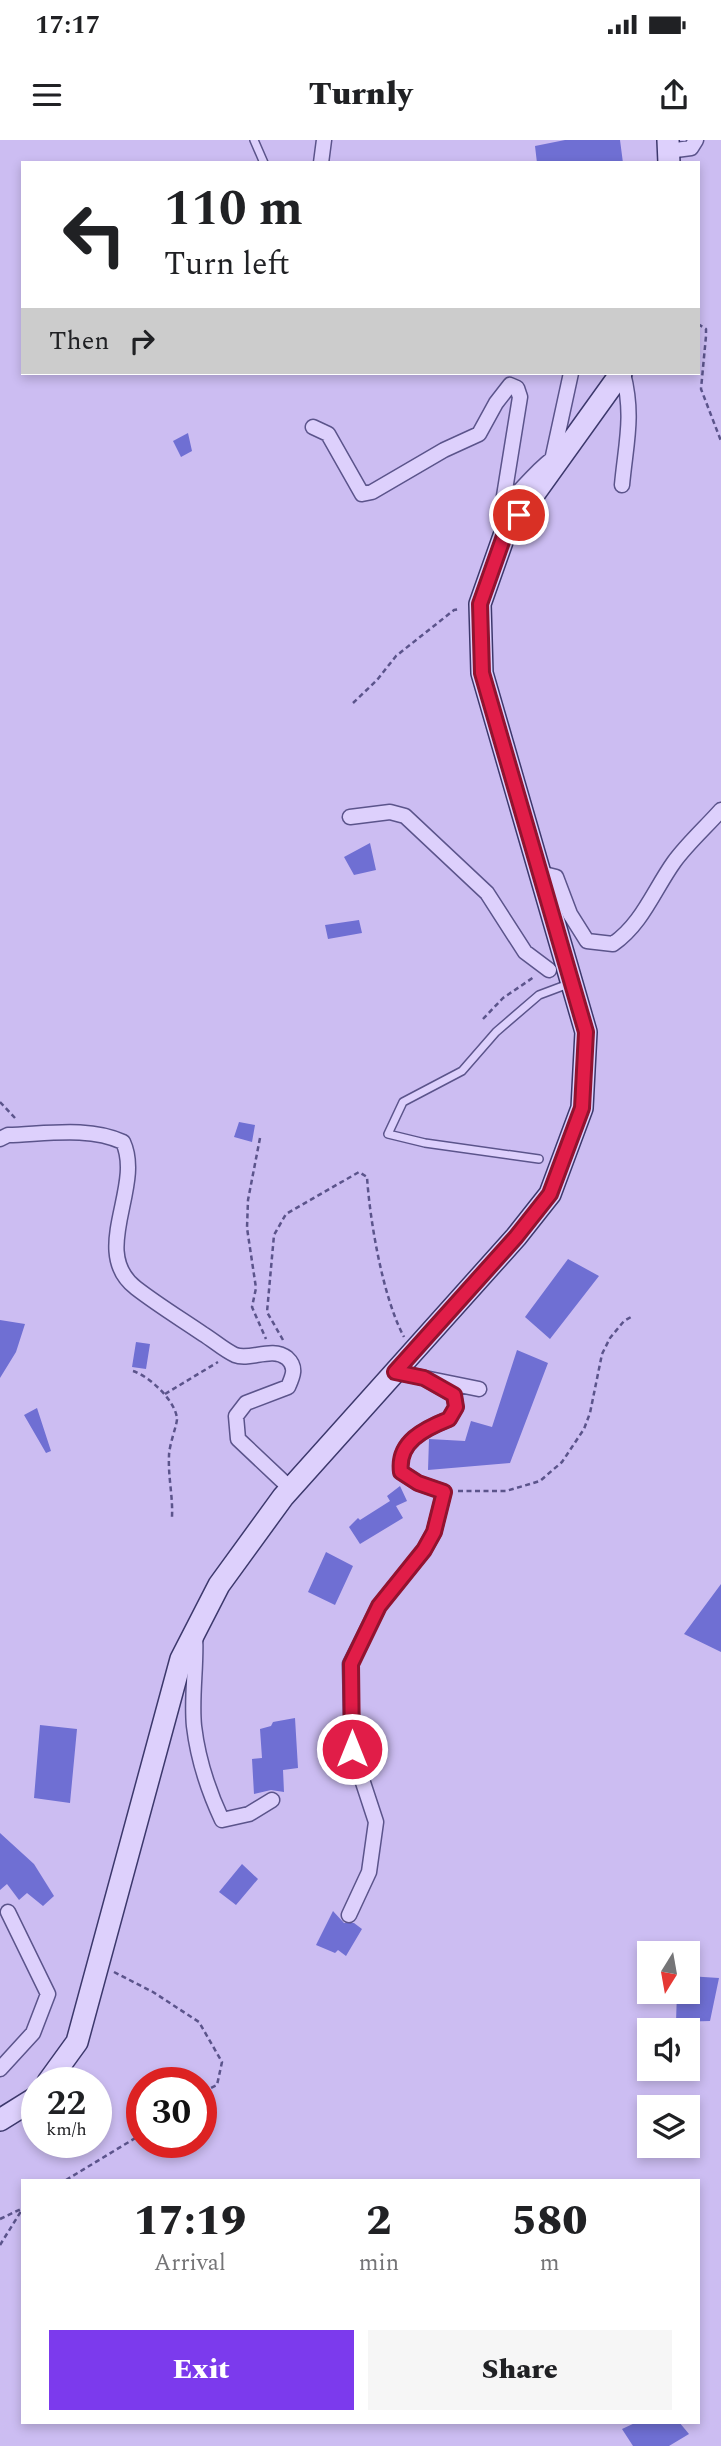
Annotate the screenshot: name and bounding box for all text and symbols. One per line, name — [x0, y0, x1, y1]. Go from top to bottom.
text: 17:17 — [35, 5, 100, 45]
text: Turnly — [309, 70, 412, 119]
icon: menu — [28, 76, 66, 114]
icon: share — [655, 76, 693, 114]
text: 110 m — [164, 172, 303, 247]
icon: left — [49, 189, 140, 280]
text: Turn left — [164, 240, 290, 289]
text: Then — [49, 321, 109, 361]
icon: right — [123, 322, 161, 360]
pin — [489, 485, 549, 545]
icon: arrive — [500, 496, 538, 534]
position arrow — [315, 1712, 389, 1786]
north arrow — [637, 1941, 700, 2004]
map controls — [637, 1941, 700, 2158]
button: sound — [637, 2018, 700, 2081]
speed limit sign: 30 — [126, 2067, 217, 2158]
text: 22 — [47, 2077, 86, 2130]
button: layers — [637, 2095, 700, 2158]
text: km/h — [46, 2116, 87, 2143]
text: 17:19 — [134, 2190, 246, 2253]
text: 2 — [366, 2190, 392, 2253]
text: 580 — [512, 2190, 587, 2253]
text: Arrival — [154, 2246, 226, 2281]
text: min — [359, 2246, 399, 2281]
text: m — [540, 2246, 559, 2281]
button: Exit — [49, 2330, 354, 2410]
button: Share — [368, 2330, 672, 2410]

